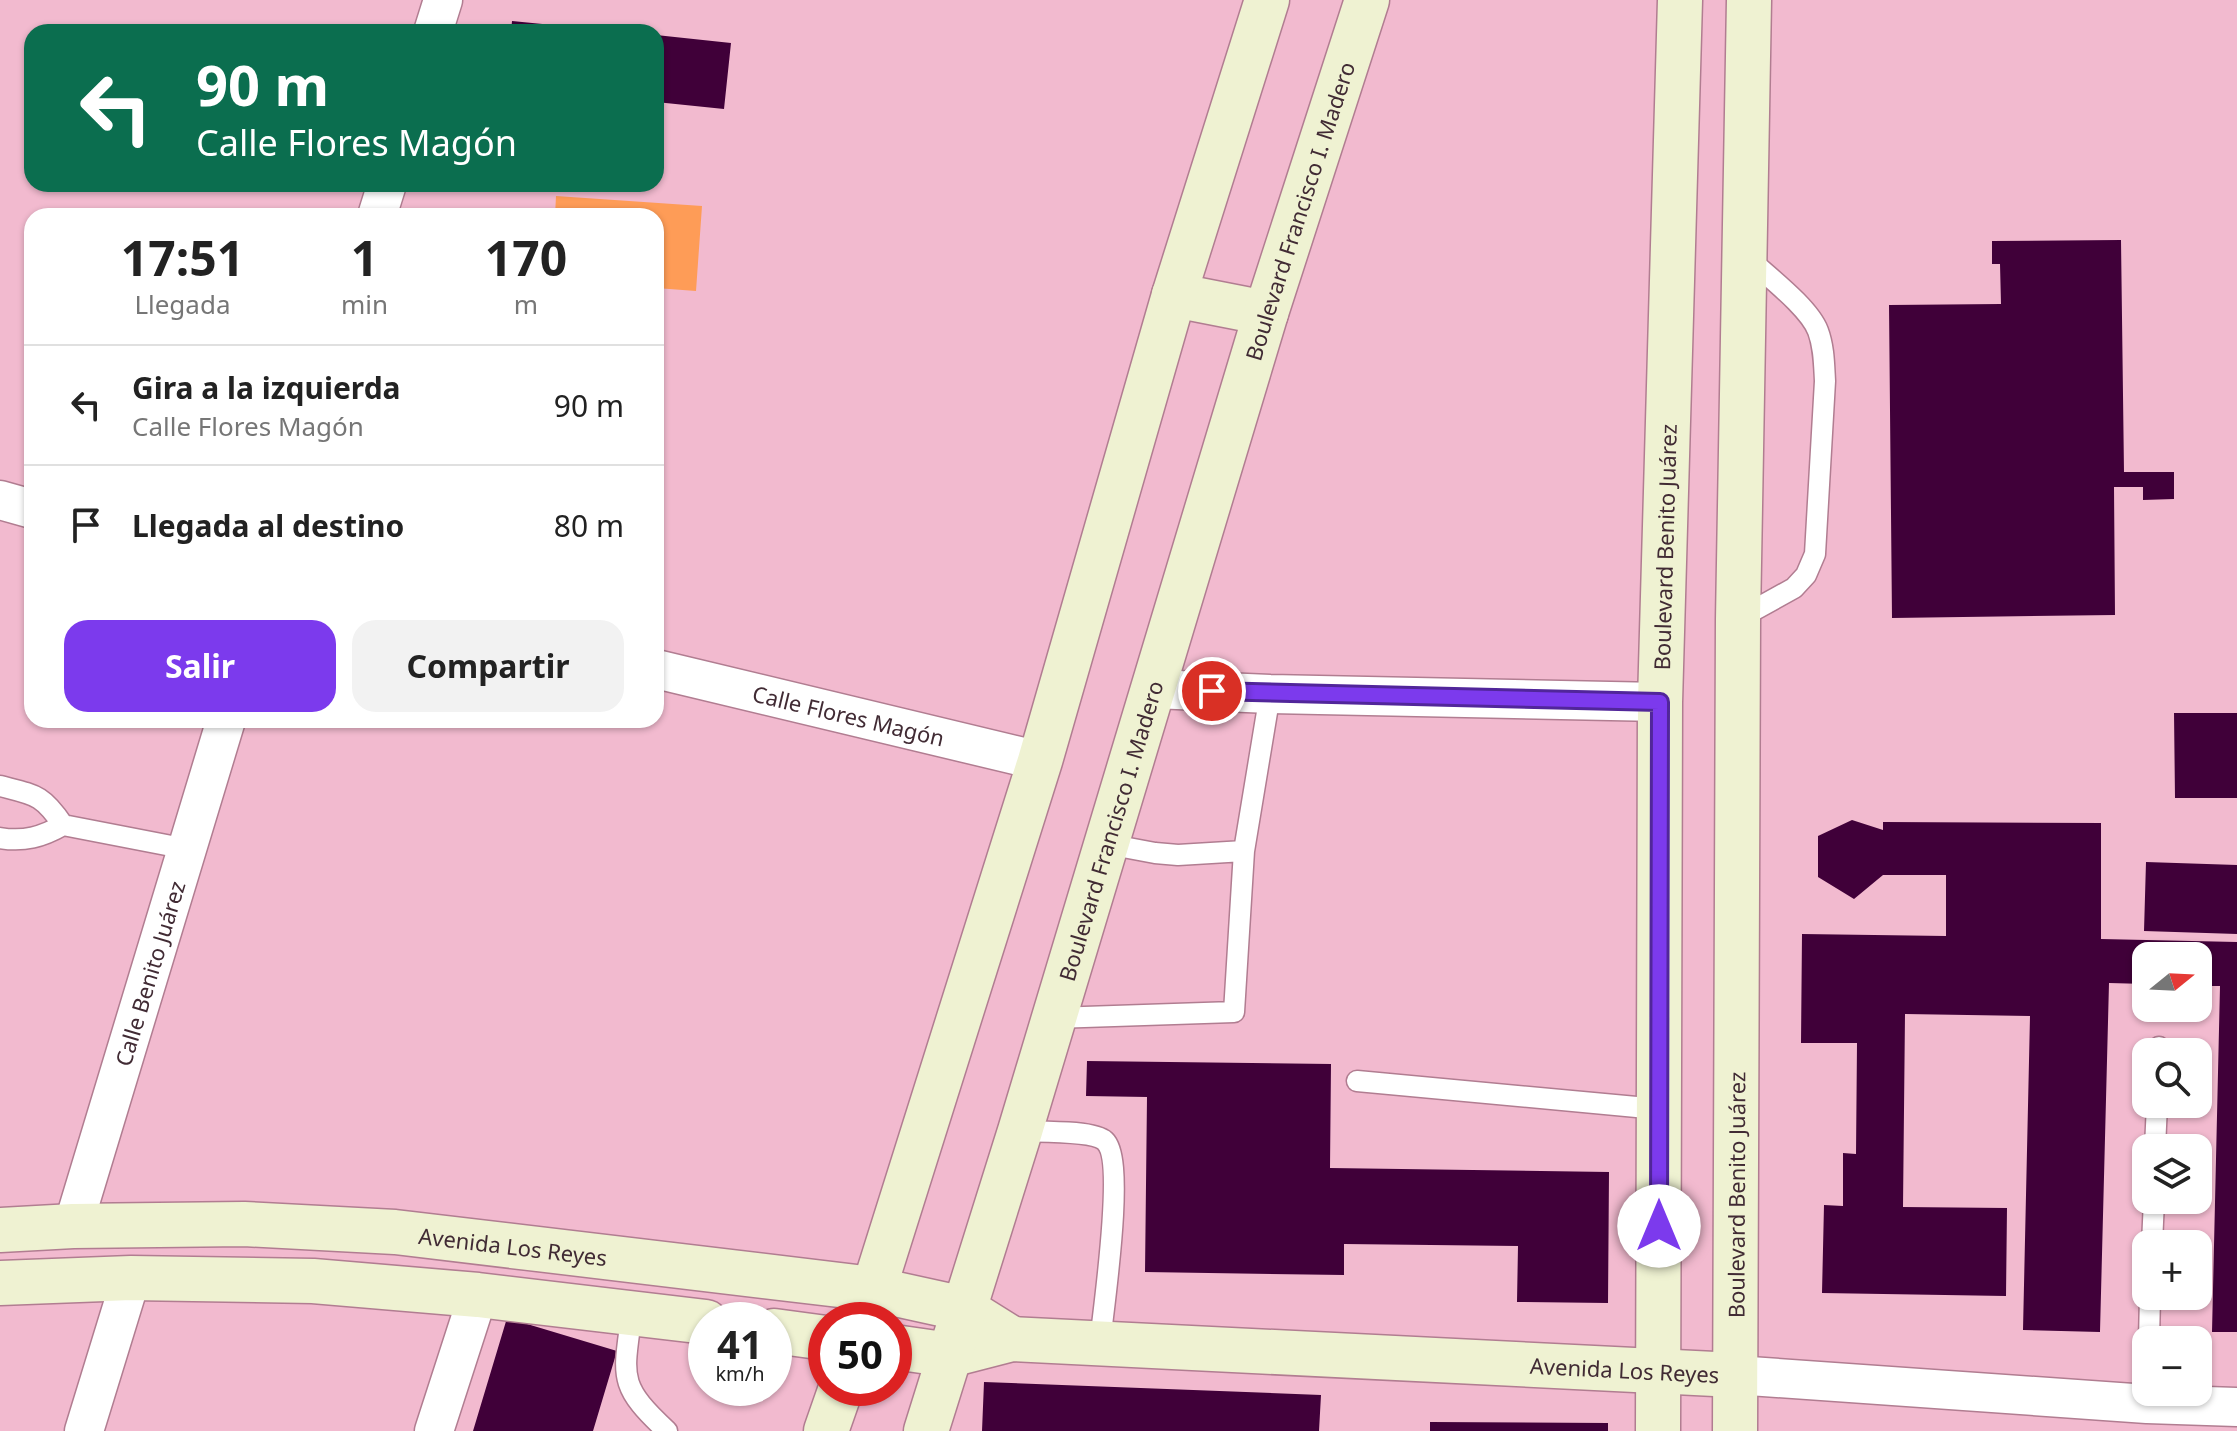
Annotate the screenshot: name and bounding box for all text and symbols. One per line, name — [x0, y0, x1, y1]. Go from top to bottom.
text: 90 m — [196, 46, 329, 122]
icon: left — [64, 56, 168, 160]
street label: Boulevard Francisco I. Madero — [1238, 58, 1361, 364]
text: Calle Flores Magón — [196, 118, 517, 167]
text: 17:51 — [121, 225, 244, 290]
text: 1 — [351, 225, 378, 290]
text: 170 — [485, 225, 567, 290]
text: Llegada — [134, 286, 231, 322]
text: min — [341, 286, 388, 322]
text: m — [514, 286, 538, 322]
text: Gira a la izquierda — [132, 367, 401, 408]
icon: left — [64, 383, 108, 427]
text: 90 m — [554, 385, 624, 426]
text: Calle Flores Magón — [132, 408, 364, 444]
street label: Boulevard Benito Juárez — [1646, 423, 1683, 671]
icon: arrive — [64, 503, 108, 547]
text: Llegada al destino — [132, 505, 404, 546]
text: 80 m — [554, 505, 624, 546]
button: Salir — [64, 620, 336, 712]
button: Compartir — [352, 620, 624, 712]
pin — [1178, 657, 1246, 725]
icon: arrive — [1190, 669, 1234, 713]
street label: Boulevard Francisco I. Madero — [1051, 677, 1170, 984]
street label: Calle Flores Magón — [750, 678, 948, 753]
street label: Calle Benito Juárez — [107, 877, 192, 1070]
north arrow — [2132, 942, 2212, 1022]
map controls — [2132, 942, 2212, 1406]
button: search — [2132, 1038, 2212, 1118]
street label: Boulevard Benito Juárez — [1720, 1072, 1751, 1318]
button: layers — [2132, 1134, 2212, 1214]
position arrow — [1617, 1184, 1701, 1268]
street label: Avenida Los Reyes — [417, 1220, 609, 1272]
button: + — [2132, 1230, 2212, 1310]
speed limit sign: 50 — [808, 1302, 912, 1406]
text: 41 — [717, 1316, 763, 1371]
button: − — [2132, 1326, 2212, 1406]
street label: Avenida Los Reyes — [1529, 1350, 1720, 1389]
text: km/h — [715, 1360, 765, 1387]

